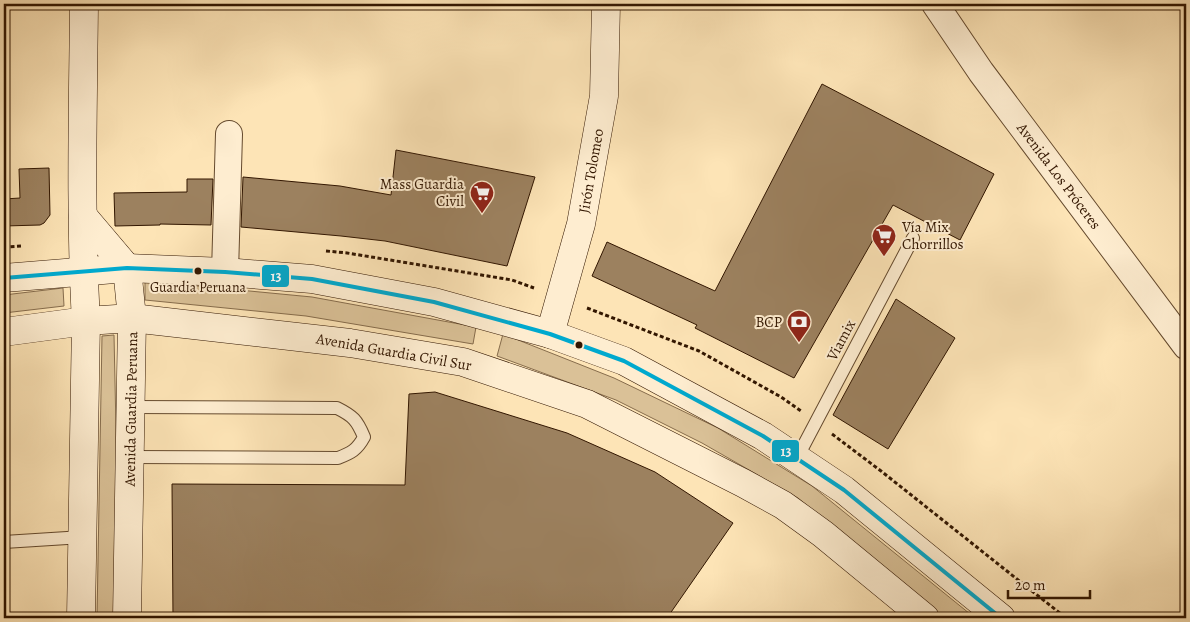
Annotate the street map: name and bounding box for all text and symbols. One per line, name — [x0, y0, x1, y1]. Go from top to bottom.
street label: Avenida Los Próceres — [1012, 118, 1106, 233]
street label: Jirón Tolomeo — [574, 127, 608, 215]
place label: Mass Guardia Civil — [380, 174, 464, 211]
supermarket icon: Mass Guardia Civil — [469, 180, 495, 214]
place label: Vía Mix Chorrillos — [901, 217, 963, 254]
supermarket icon: Vía Mix Chorrillos — [871, 223, 897, 257]
line badge: 13 — [261, 264, 290, 288]
marker: Guardia Peruana — [193, 266, 203, 276]
text: 13 — [270, 267, 282, 286]
place label: Guardia Peruana — [150, 278, 247, 297]
bank icon: BCP — [786, 309, 812, 343]
place label: BCP — [755, 312, 782, 332]
street label: Viamix — [821, 316, 860, 365]
street label: Avenida Guardia Civil Sur — [314, 328, 473, 376]
street label: Avenida Guardia Peruana — [120, 331, 142, 488]
unlabelled marker — [574, 340, 584, 350]
line badge: 13 — [771, 439, 800, 463]
text: 13 — [780, 442, 792, 461]
scale bar — [1008, 567, 1090, 599]
text: 20 m — [1015, 575, 1046, 595]

